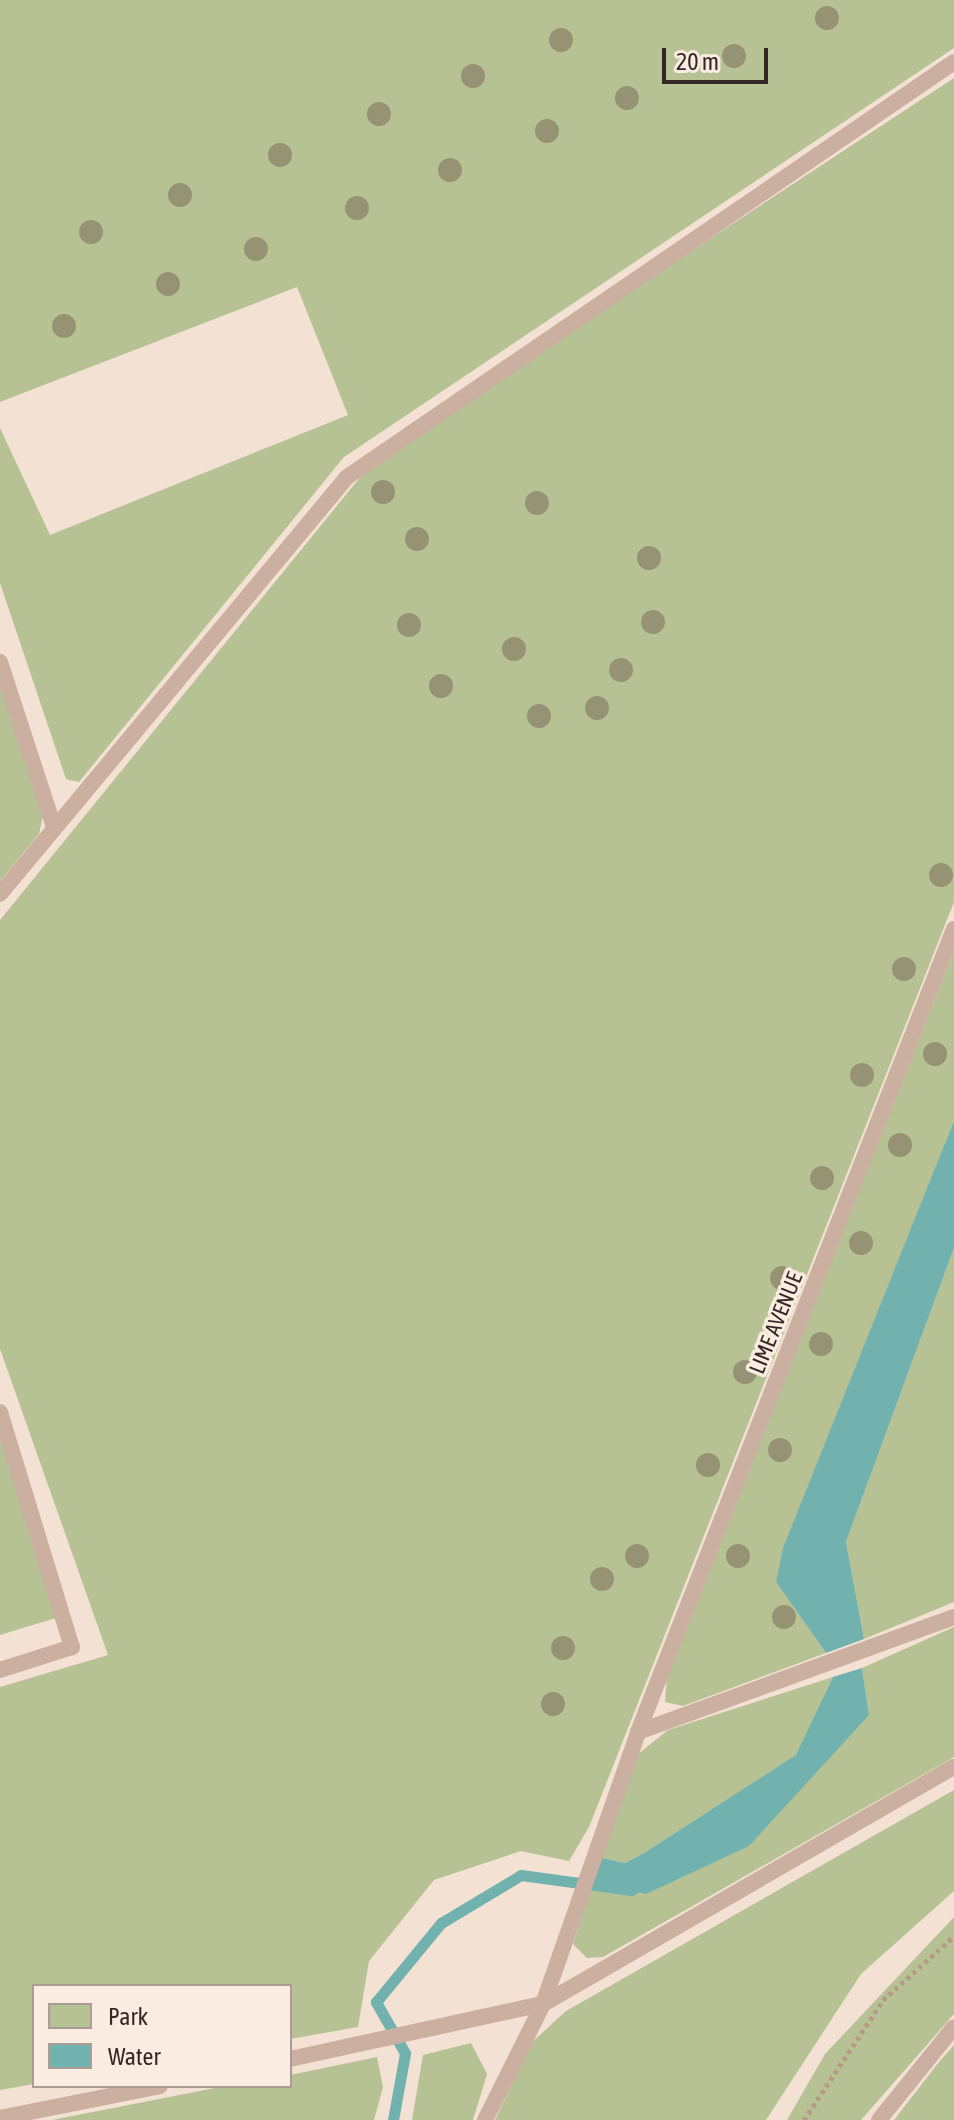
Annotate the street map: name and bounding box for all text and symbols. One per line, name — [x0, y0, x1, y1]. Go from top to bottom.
scale bar — [666, 32, 772, 82]
text: 20 m — [676, 48, 719, 75]
street label: LIME AVENUE — [744, 1268, 808, 1378]
legend — [32, 1984, 292, 2088]
text: Park — [108, 2003, 148, 2030]
text: Water — [108, 2043, 161, 2070]

